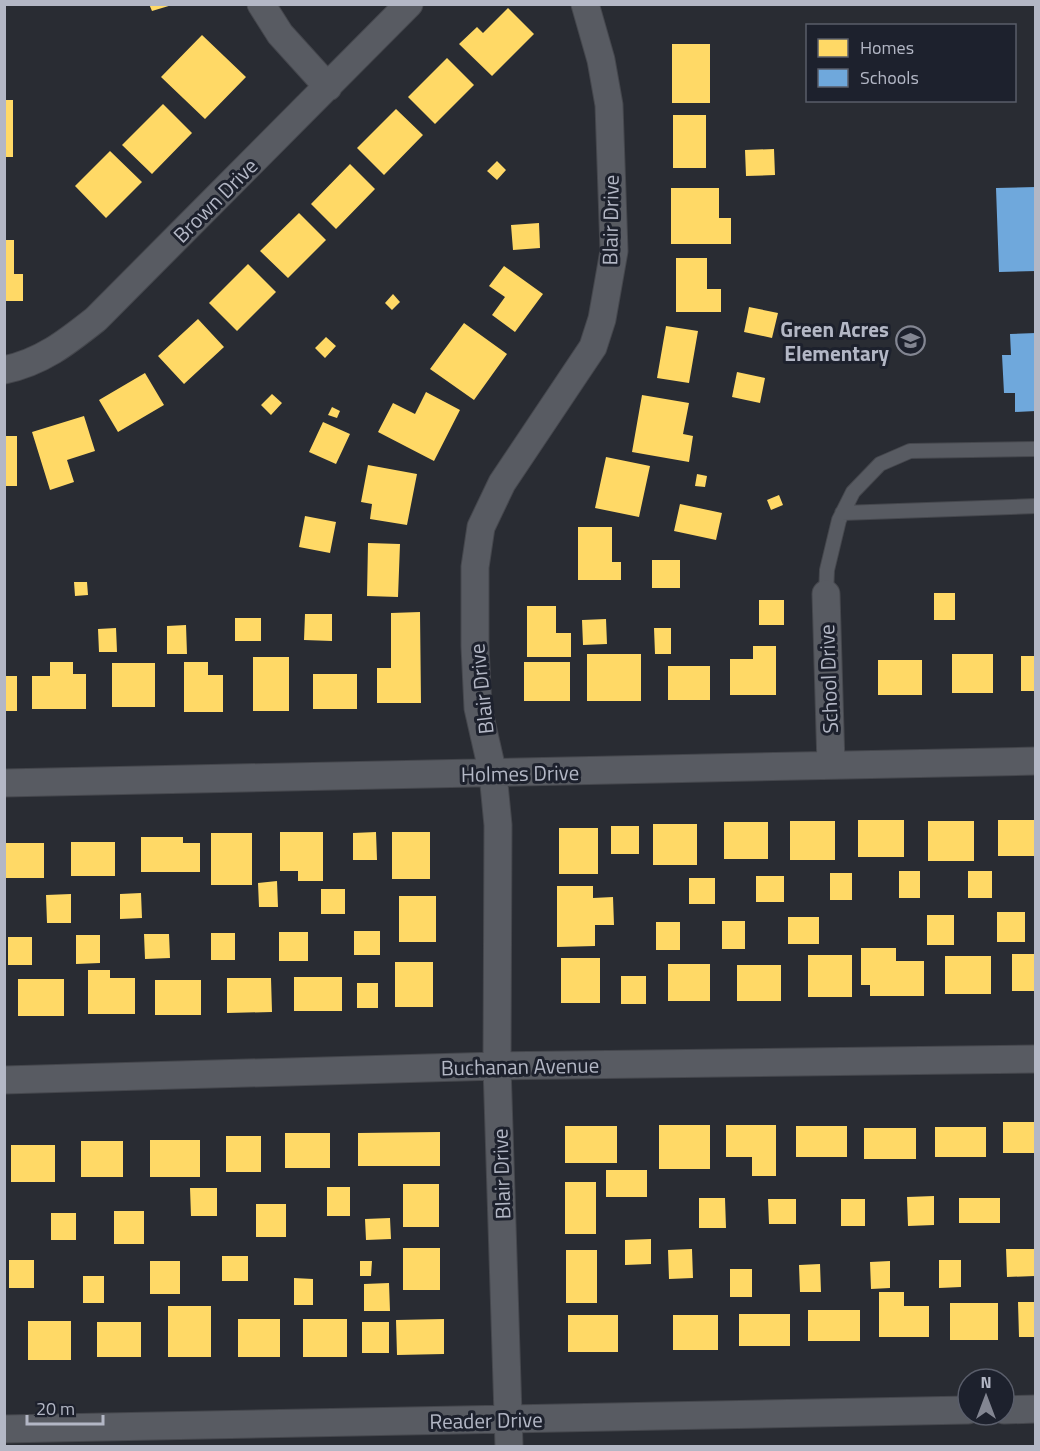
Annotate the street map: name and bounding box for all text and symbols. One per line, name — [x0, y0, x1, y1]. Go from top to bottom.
legend — [806, 24, 1016, 102]
text: Homes — [860, 34, 914, 61]
text: Schools — [860, 64, 919, 91]
street label: Brown Drive — [165, 150, 265, 250]
street label: Blair Drive — [593, 174, 627, 266]
place label: Green Acres Elementary — [780, 313, 889, 369]
school or university icon: Green Acres Elementary — [894, 325, 926, 357]
street label: School Drive — [810, 624, 846, 734]
street label: Blair Drive — [460, 642, 502, 736]
street label: Holmes Drive — [460, 756, 580, 790]
street label: Buchanan Avenue — [441, 1049, 599, 1083]
street label: Blair Drive — [483, 1128, 519, 1220]
north arrow — [956, 1367, 1016, 1427]
text: N — [980, 1370, 992, 1394]
scale bar — [27, 1388, 104, 1426]
text: 20 m — [36, 1395, 75, 1422]
street label: Reader Drive — [429, 1403, 543, 1437]

